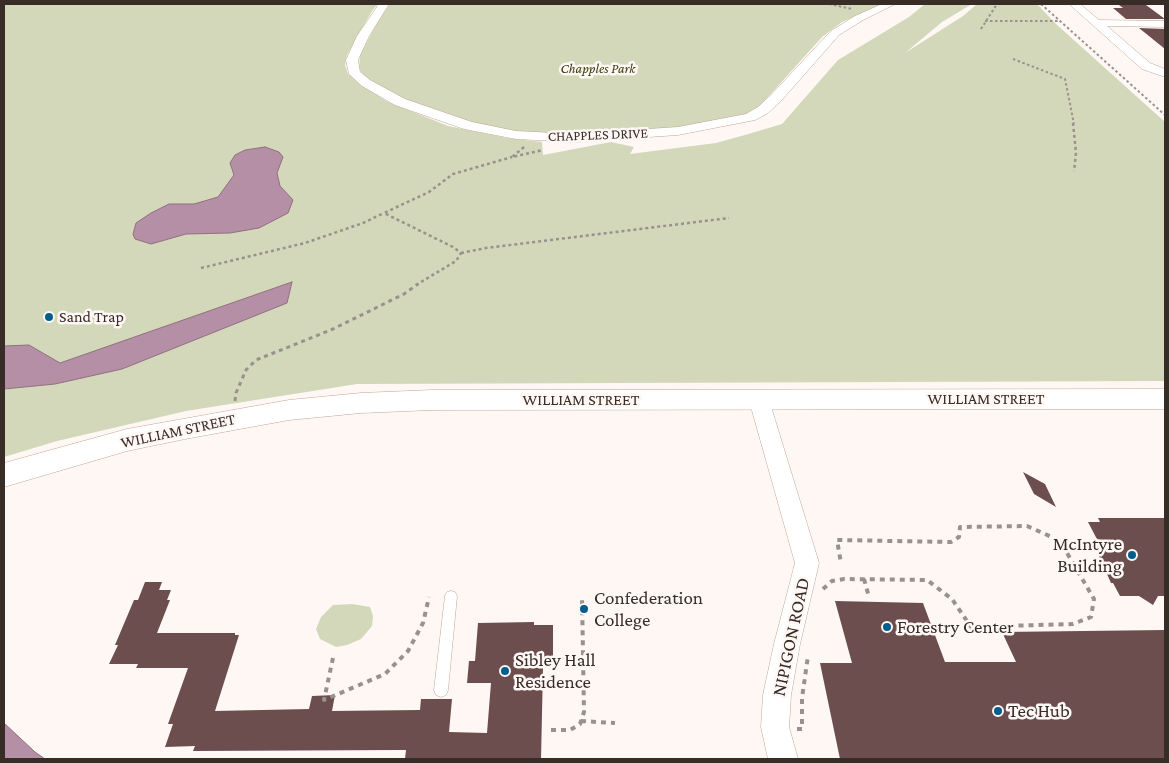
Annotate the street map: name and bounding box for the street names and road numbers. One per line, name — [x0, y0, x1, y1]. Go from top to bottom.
street label: CHAPPLES DRIVE — [548, 125, 648, 145]
street label: WILLIAM STREET — [928, 389, 1044, 409]
street label: WILLIAM STREET — [523, 390, 639, 410]
street label: WILLIAM STREET — [119, 409, 237, 453]
street label: NIPIGON ROAD — [767, 576, 815, 698]

